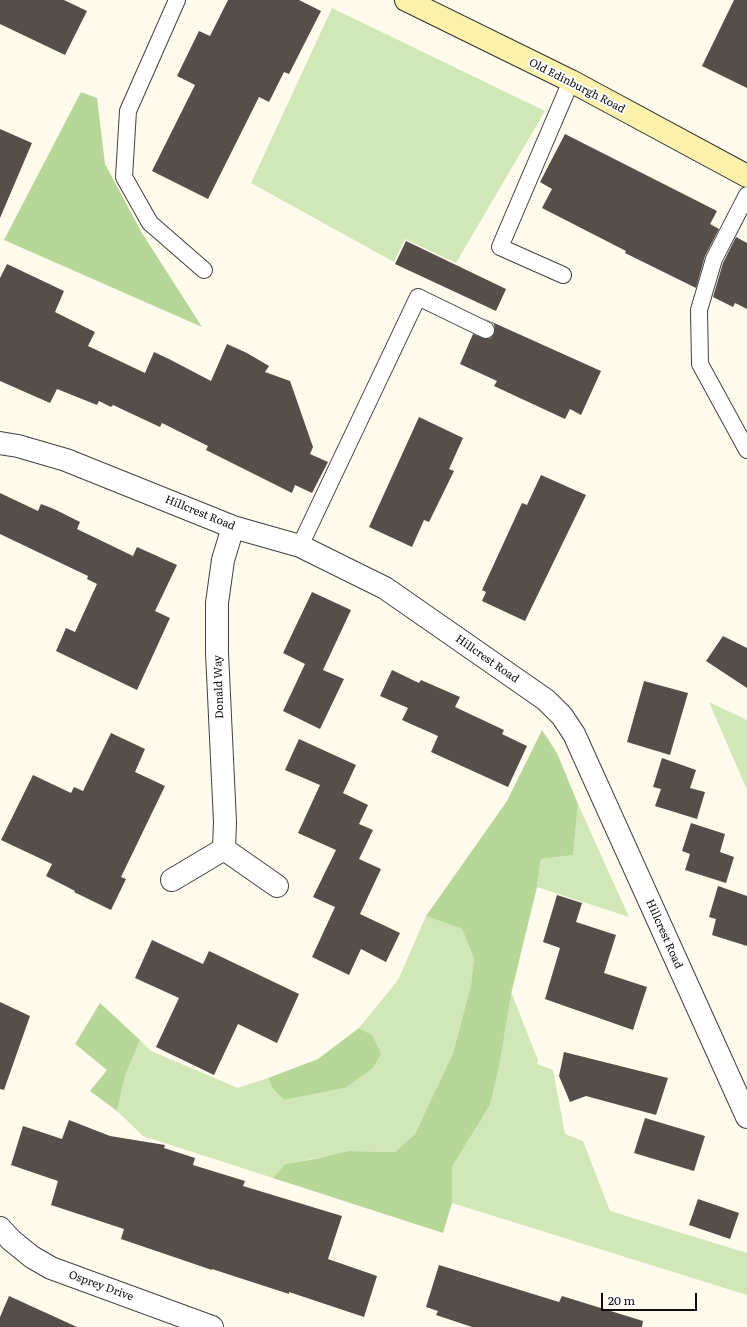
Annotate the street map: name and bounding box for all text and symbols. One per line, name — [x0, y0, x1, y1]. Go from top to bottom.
street label: Old Edinburgh Road — [527, 56, 627, 116]
street label: Hillcrest Road — [163, 493, 237, 533]
street label: Hillcrest Road — [453, 632, 521, 686]
street label: Donald Way — [211, 655, 227, 719]
street label: Hillcrest Road — [643, 897, 685, 971]
street label: Osprey Drive — [67, 1268, 135, 1304]
scale bar — [603, 1285, 699, 1311]
text: 20 m — [608, 1291, 635, 1309]

